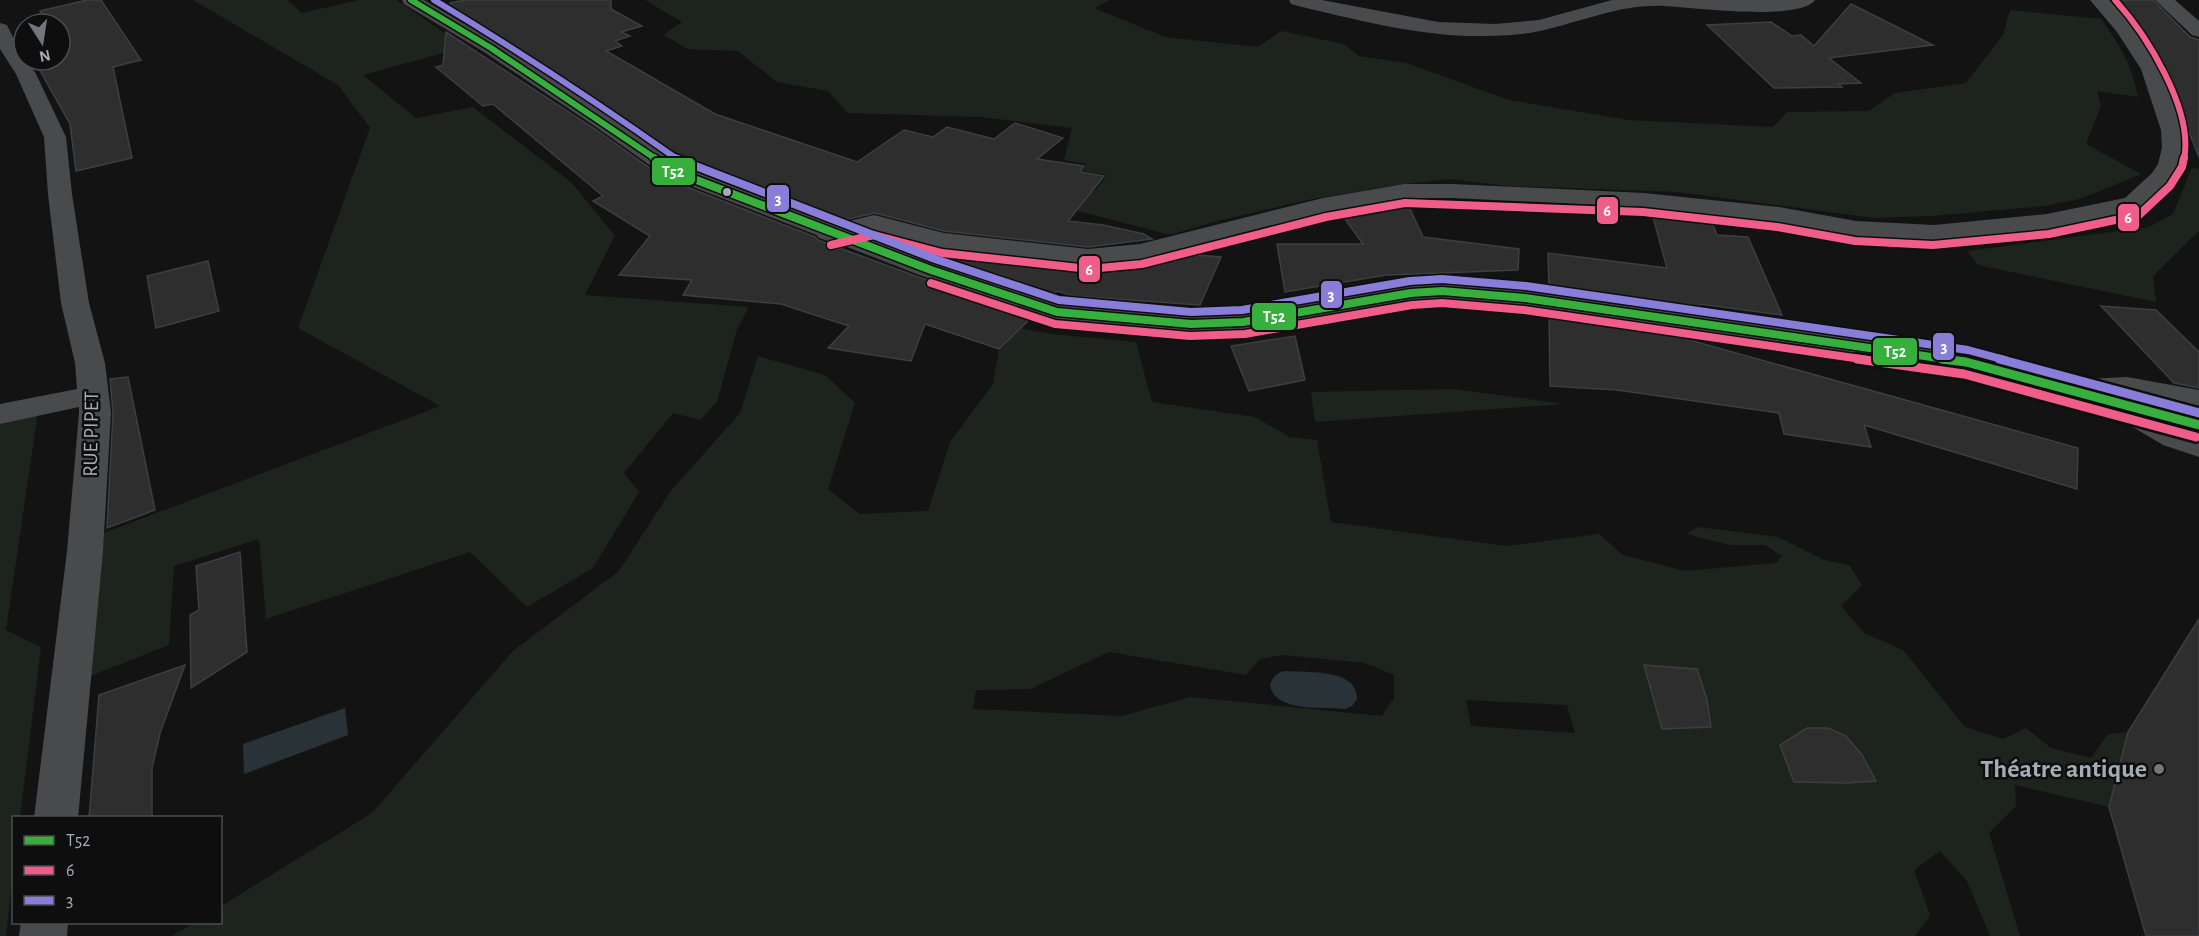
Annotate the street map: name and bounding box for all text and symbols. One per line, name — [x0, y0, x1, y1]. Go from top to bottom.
north arrow — [12, 12, 72, 72]
text: N — [38, 47, 52, 65]
line badge: T52 — [651, 157, 696, 186]
text: T52 — [662, 164, 685, 180]
line badge: 3 — [766, 184, 790, 213]
unlabelled marker — [721, 186, 733, 198]
text: 3 — [775, 191, 782, 207]
line badge: 6 — [1596, 196, 1619, 225]
text: 6 — [1603, 203, 1611, 219]
line badge: 6 — [2117, 203, 2140, 232]
text: 6 — [2124, 210, 2132, 226]
line badge: 6 — [1078, 255, 1101, 283]
text: 6 — [1085, 262, 1093, 278]
line badge: 3 — [1320, 280, 1343, 309]
text: 3 — [1328, 287, 1335, 303]
line badge: T52 — [1251, 302, 1297, 331]
text: T52 — [1263, 309, 1286, 325]
line badge: 3 — [1932, 332, 1955, 361]
line badge: T52 — [1872, 337, 1918, 366]
text: 3 — [1941, 339, 1948, 355]
text: T52 — [1884, 344, 1907, 360]
street label: RUE PIPET — [80, 391, 102, 477]
place label: Théatre antique — [1980, 756, 2147, 782]
marker: Théatre antique — [2152, 762, 2166, 776]
legend — [12, 816, 222, 924]
text: T52 — [66, 832, 91, 850]
text: 6 — [66, 862, 74, 880]
text: 3 — [66, 892, 73, 910]

